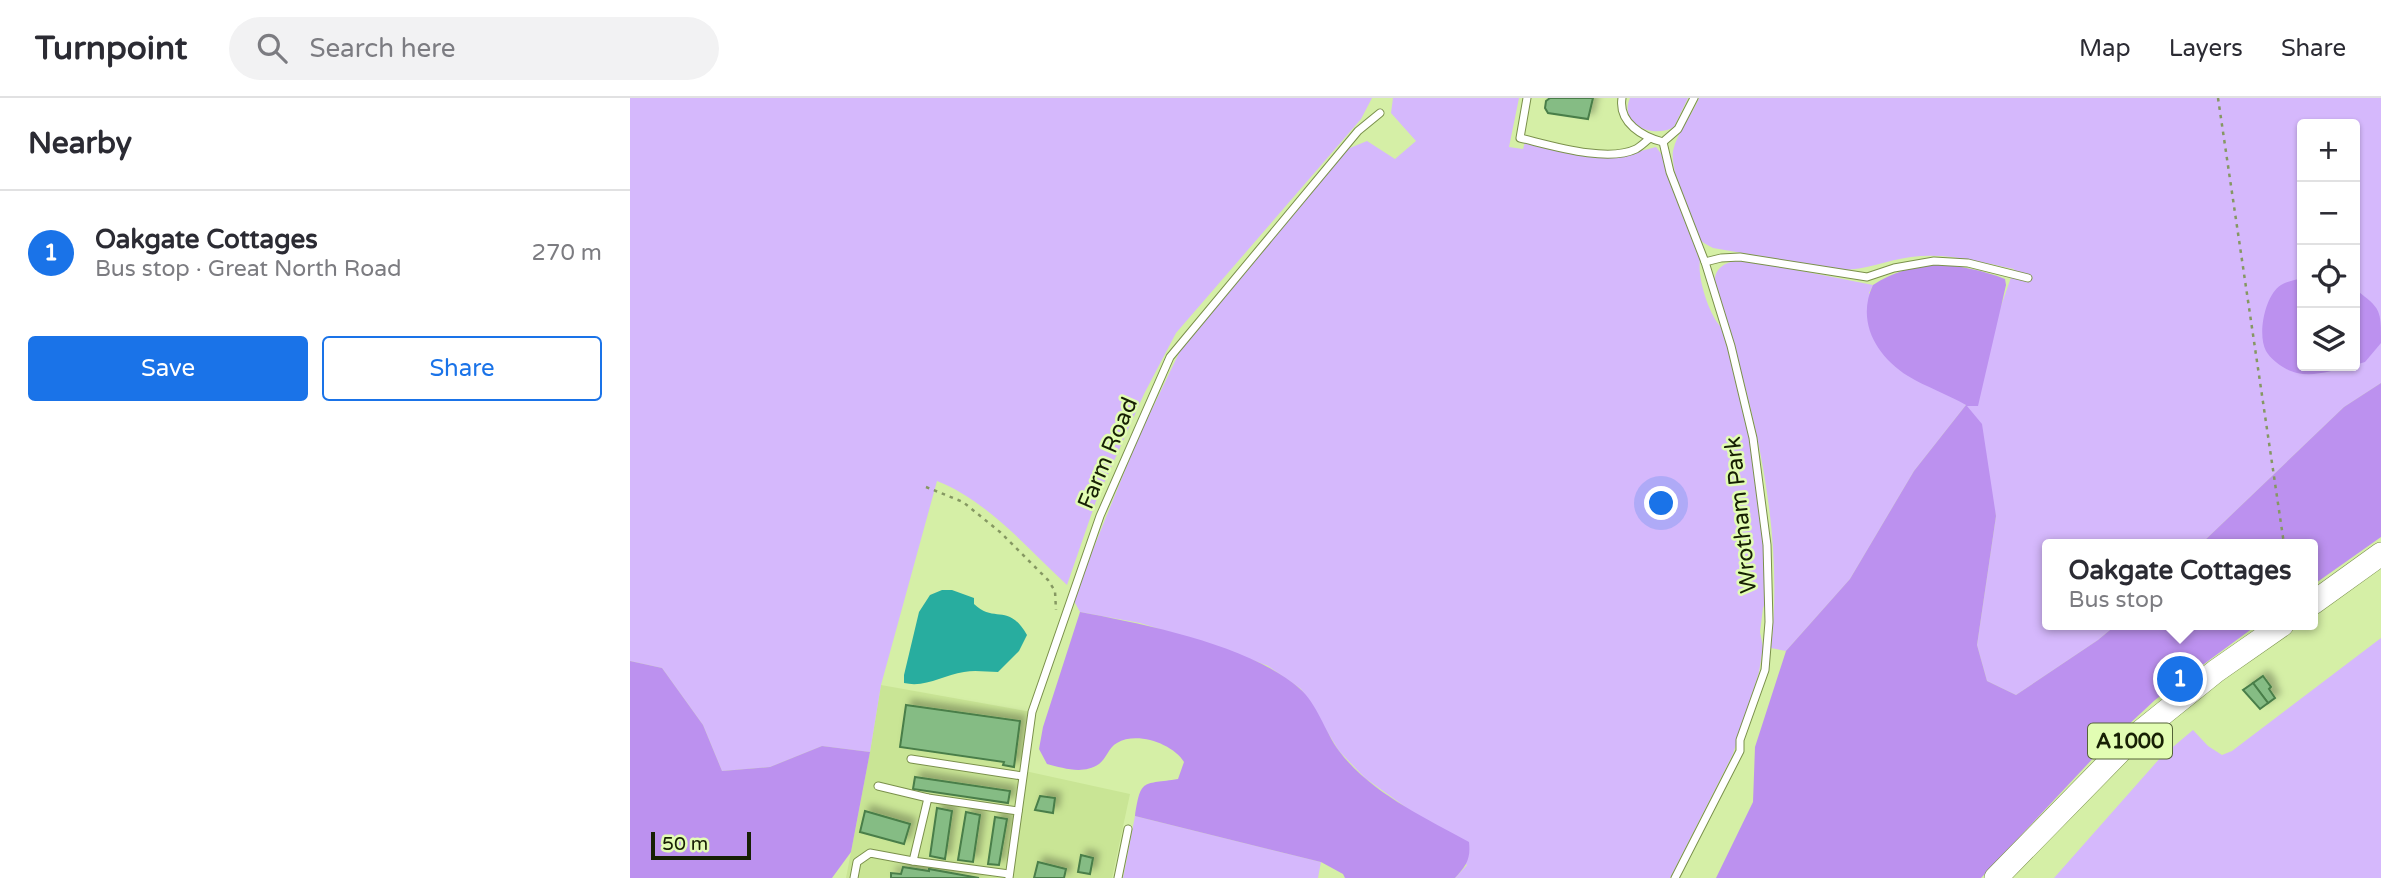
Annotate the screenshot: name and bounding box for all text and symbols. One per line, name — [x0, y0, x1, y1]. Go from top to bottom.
search box — [229, 17, 719, 80]
text: Turnpoint — [35, 29, 187, 68]
icon: search — [253, 29, 291, 67]
text: Search here — [309, 33, 456, 64]
text: Map — [2079, 34, 2131, 63]
text: Layers — [2169, 34, 2243, 63]
text: Share — [2281, 34, 2346, 63]
map controls — [2297, 119, 2360, 371]
button: + — [2297, 119, 2360, 182]
text: Nearby — [28, 125, 132, 162]
button: − — [2297, 182, 2360, 245]
text: Oakgate Cottages — [95, 224, 318, 255]
text: 1 — [44, 239, 58, 267]
text: 270 m — [532, 239, 602, 267]
button: locate — [2297, 245, 2360, 308]
text: Bus stop · Great North Road — [95, 255, 402, 283]
button: layers — [2297, 308, 2360, 371]
button: Save — [28, 336, 308, 401]
button: Share — [322, 336, 602, 401]
street label: Farm Road — [1072, 393, 1144, 514]
street label: Wrotham Park — [1719, 435, 1763, 595]
your location — [1644, 486, 1678, 520]
popup — [2042, 539, 2318, 630]
text: Oakgate Cottages — [2069, 555, 2291, 586]
text: Bus stop — [2069, 586, 2164, 614]
pin: 1 — [2157, 653, 2203, 705]
road number: A1000 — [2088, 724, 2172, 758]
scale bar — [651, 829, 751, 861]
text: 50 m — [662, 833, 708, 855]

